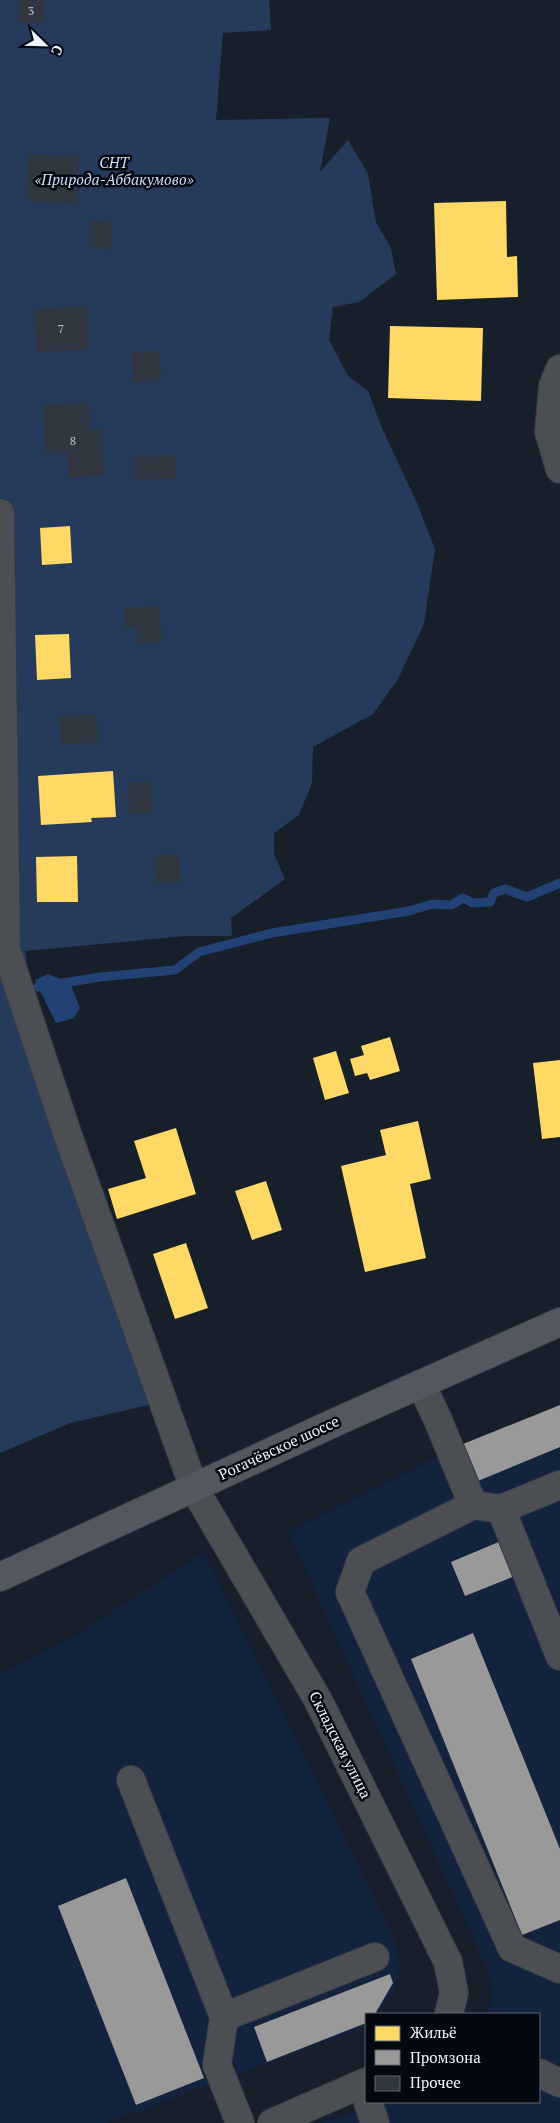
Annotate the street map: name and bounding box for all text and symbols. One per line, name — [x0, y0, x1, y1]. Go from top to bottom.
house number: 3 — [28, 3, 34, 18]
north arrow — [20, 20, 70, 70]
text: С — [47, 42, 68, 58]
park label: СНТ «Природа-Аббакумово» — [34, 152, 194, 189]
house number: 7 — [58, 321, 64, 336]
house number: 8 — [70, 433, 76, 448]
street label: Рогачёвское шоссе — [215, 1410, 342, 1484]
street label: Складская улица — [305, 1688, 377, 1802]
legend — [365, 2013, 540, 2103]
text: Жильё — [410, 2022, 457, 2042]
text: Промзона — [410, 2047, 481, 2067]
text: Прочее — [410, 2072, 461, 2092]

